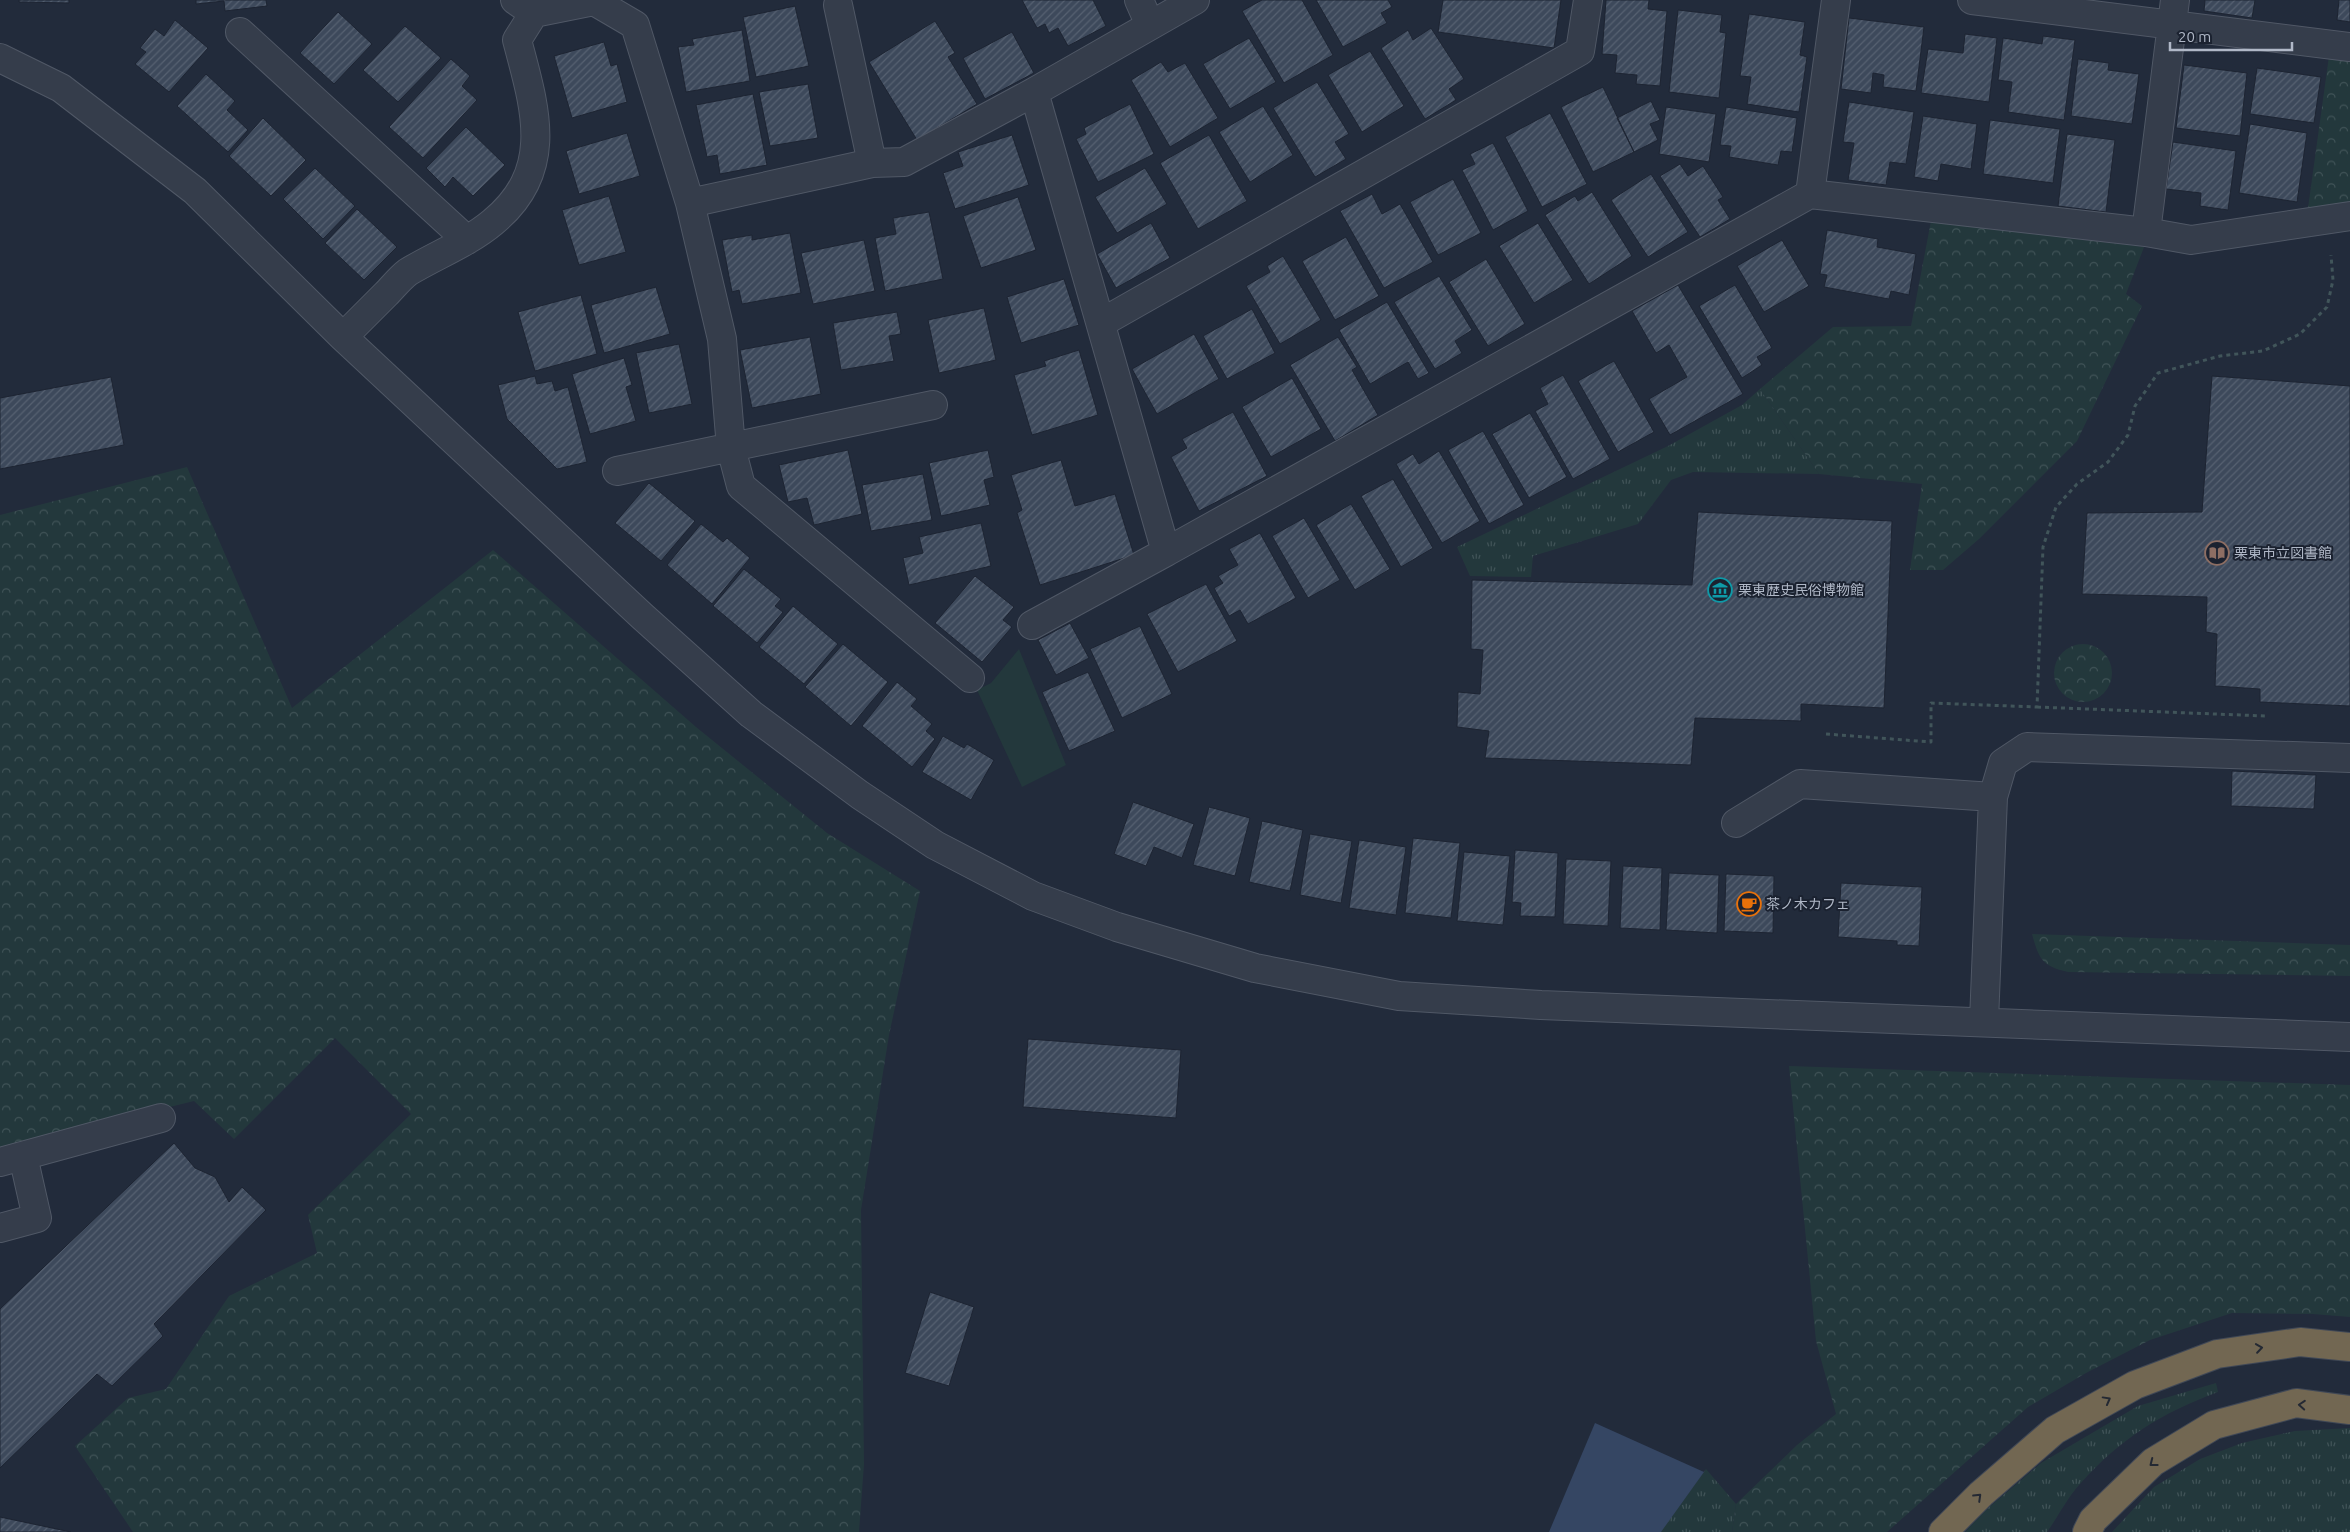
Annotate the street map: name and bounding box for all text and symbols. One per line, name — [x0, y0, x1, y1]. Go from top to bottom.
scale bar — [2170, 20, 2292, 52]
text: 20 m — [2178, 28, 2211, 45]
library icon: 栗東市立図書館 — [2204, 540, 2230, 566]
place label: 栗東市立図書館 — [2234, 545, 2332, 561]
museum icon: 栗東歴史民俗博物館 — [1707, 577, 1733, 603]
place label: 栗東歴史民俗博物館 — [1738, 582, 1864, 598]
cafe icon: 茶ノ木カフェ — [1736, 891, 1762, 917]
place label: 茶ノ木カフェ — [1766, 896, 1850, 912]
one-way arrow — [2255, 1343, 2264, 1353]
one-way arrow — [2102, 1397, 2111, 1407]
one-way arrow — [2297, 1399, 2305, 1410]
one-way arrow — [2149, 1457, 2159, 1466]
one-way arrow — [1972, 1494, 1981, 1503]

